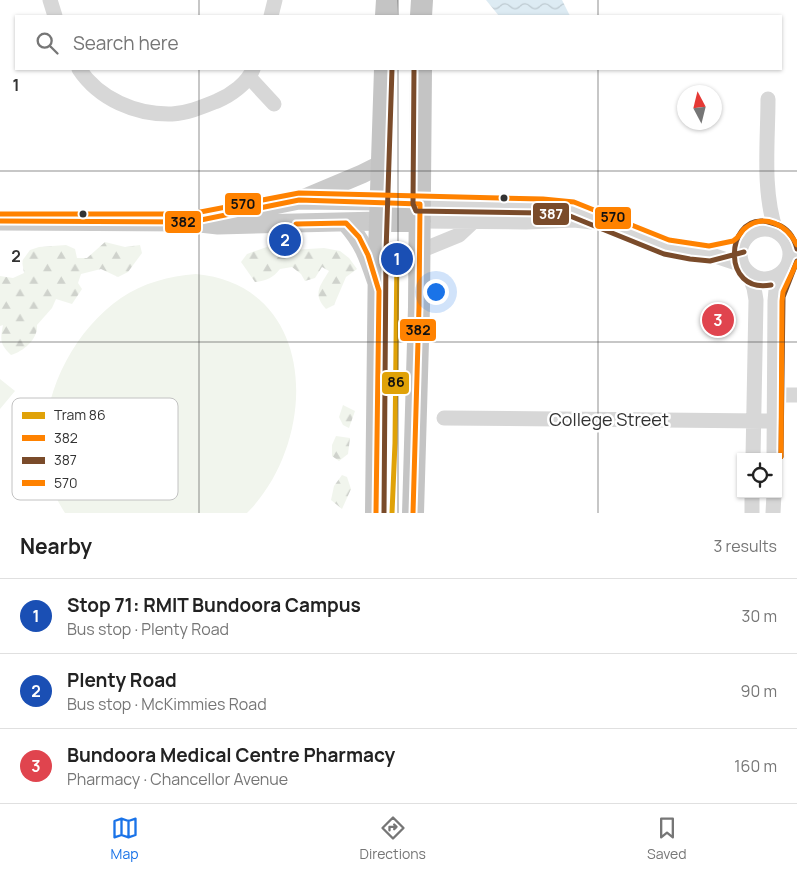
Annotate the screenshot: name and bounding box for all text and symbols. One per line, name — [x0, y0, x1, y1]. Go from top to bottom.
search box — [15, 15, 782, 70]
icon: search — [33, 29, 61, 57]
text: Search here — [73, 30, 179, 56]
text: 1 — [12, 74, 20, 96]
north arrow — [677, 85, 722, 130]
line badge: 570 — [224, 192, 262, 216]
unlabelled marker — [499, 193, 509, 203]
text: 570 — [231, 194, 255, 213]
line badge: 387 — [532, 202, 570, 226]
text: 387 — [539, 204, 563, 223]
line badge: 570 — [594, 206, 632, 230]
text: 570 — [601, 207, 625, 226]
unlabelled marker — [78, 209, 88, 219]
line badge: 382 — [164, 210, 202, 234]
text: 382 — [170, 212, 196, 231]
pin: 2 — [269, 221, 301, 259]
pin: 1 — [381, 240, 413, 278]
text: 2 — [11, 245, 21, 267]
your location — [423, 279, 449, 305]
pin: 3 — [702, 301, 734, 339]
line badge: 382 — [399, 318, 437, 342]
text: 382 — [405, 320, 431, 339]
line badge: 86 — [381, 371, 410, 395]
text: 86 — [387, 372, 405, 391]
legend — [12, 398, 178, 500]
text: Tram 86 — [54, 405, 106, 424]
street label: College Street — [549, 407, 669, 431]
text: 382 — [54, 428, 78, 447]
text: 387 — [54, 450, 77, 469]
map controls — [737, 453, 782, 498]
button: locate — [737, 453, 782, 498]
text: 570 — [54, 473, 78, 492]
text: Nearby — [20, 532, 92, 560]
text: 3 results — [714, 535, 777, 557]
text: Stop 71: RMIT Bundoora Campus — [67, 592, 361, 618]
text: 1 — [32, 605, 40, 627]
text: 30 m — [742, 605, 777, 627]
text: Bus stop · Plenty Road — [67, 618, 229, 640]
text: Plenty Road — [67, 667, 177, 693]
text: 2 — [31, 680, 41, 702]
text: 90 m — [741, 680, 777, 702]
text: Bus stop · McKimmies Road — [67, 693, 267, 715]
text: Bundoora Medical Centre Pharmacy — [67, 742, 395, 768]
text: 3 — [31, 755, 41, 777]
text: 160 m — [734, 755, 777, 777]
text: Pharmacy · Chancellor Avenue — [67, 768, 288, 790]
tab: Map — [111, 814, 139, 863]
tab: Directions — [360, 814, 426, 863]
tab: Saved — [647, 814, 686, 863]

